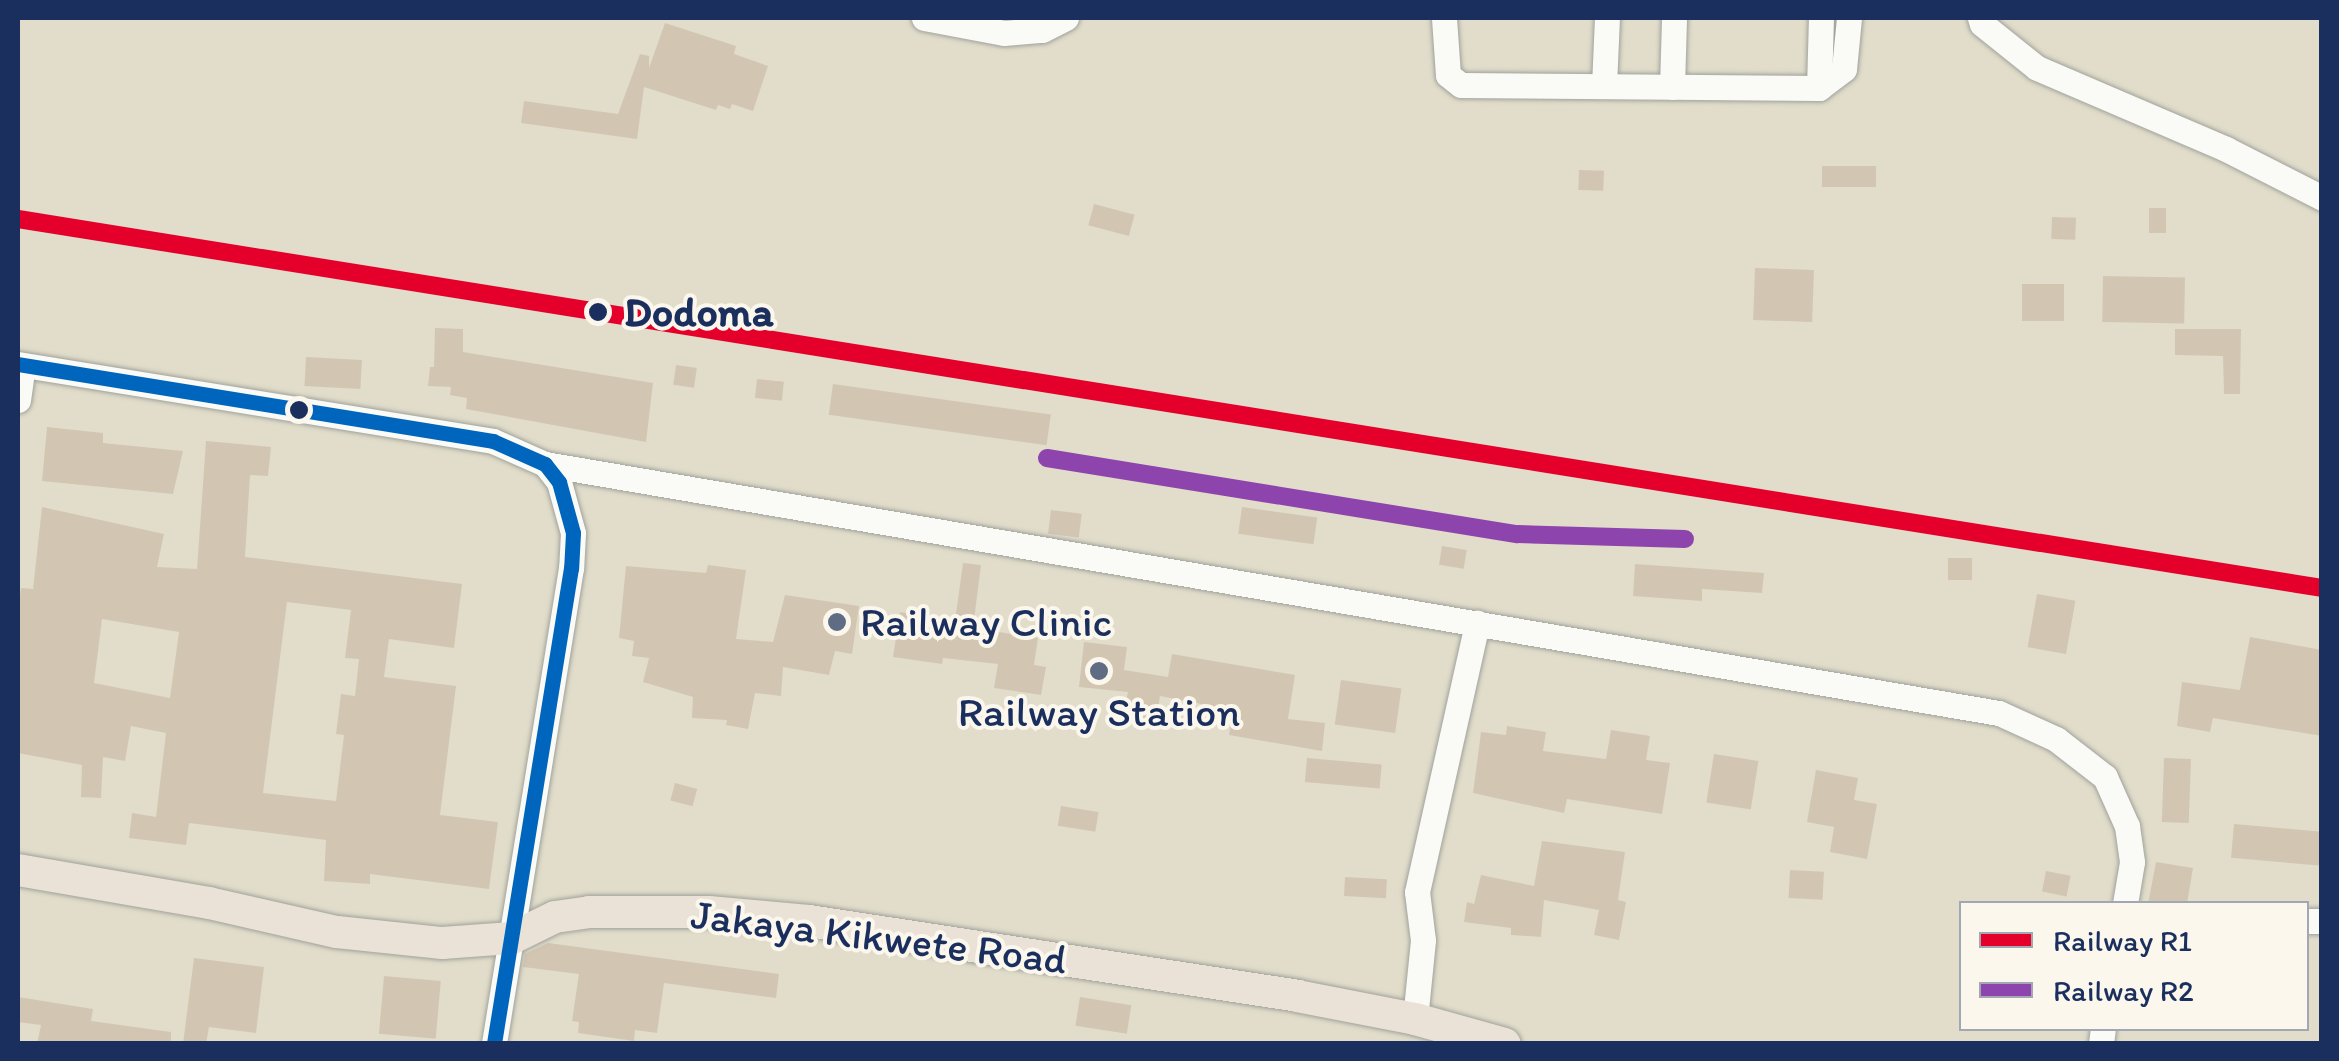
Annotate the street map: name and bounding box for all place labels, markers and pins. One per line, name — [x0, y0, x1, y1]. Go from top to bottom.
place label: Dodoma — [624, 287, 773, 337]
marker: Dodoma — [581, 295, 615, 329]
unlabelled marker — [289, 400, 309, 420]
place label: Railway Clinic — [860, 597, 1112, 647]
marker: Railway Clinic — [824, 609, 850, 635]
marker: Railway Station — [1088, 660, 1110, 682]
place label: Railway Station — [958, 687, 1240, 737]

